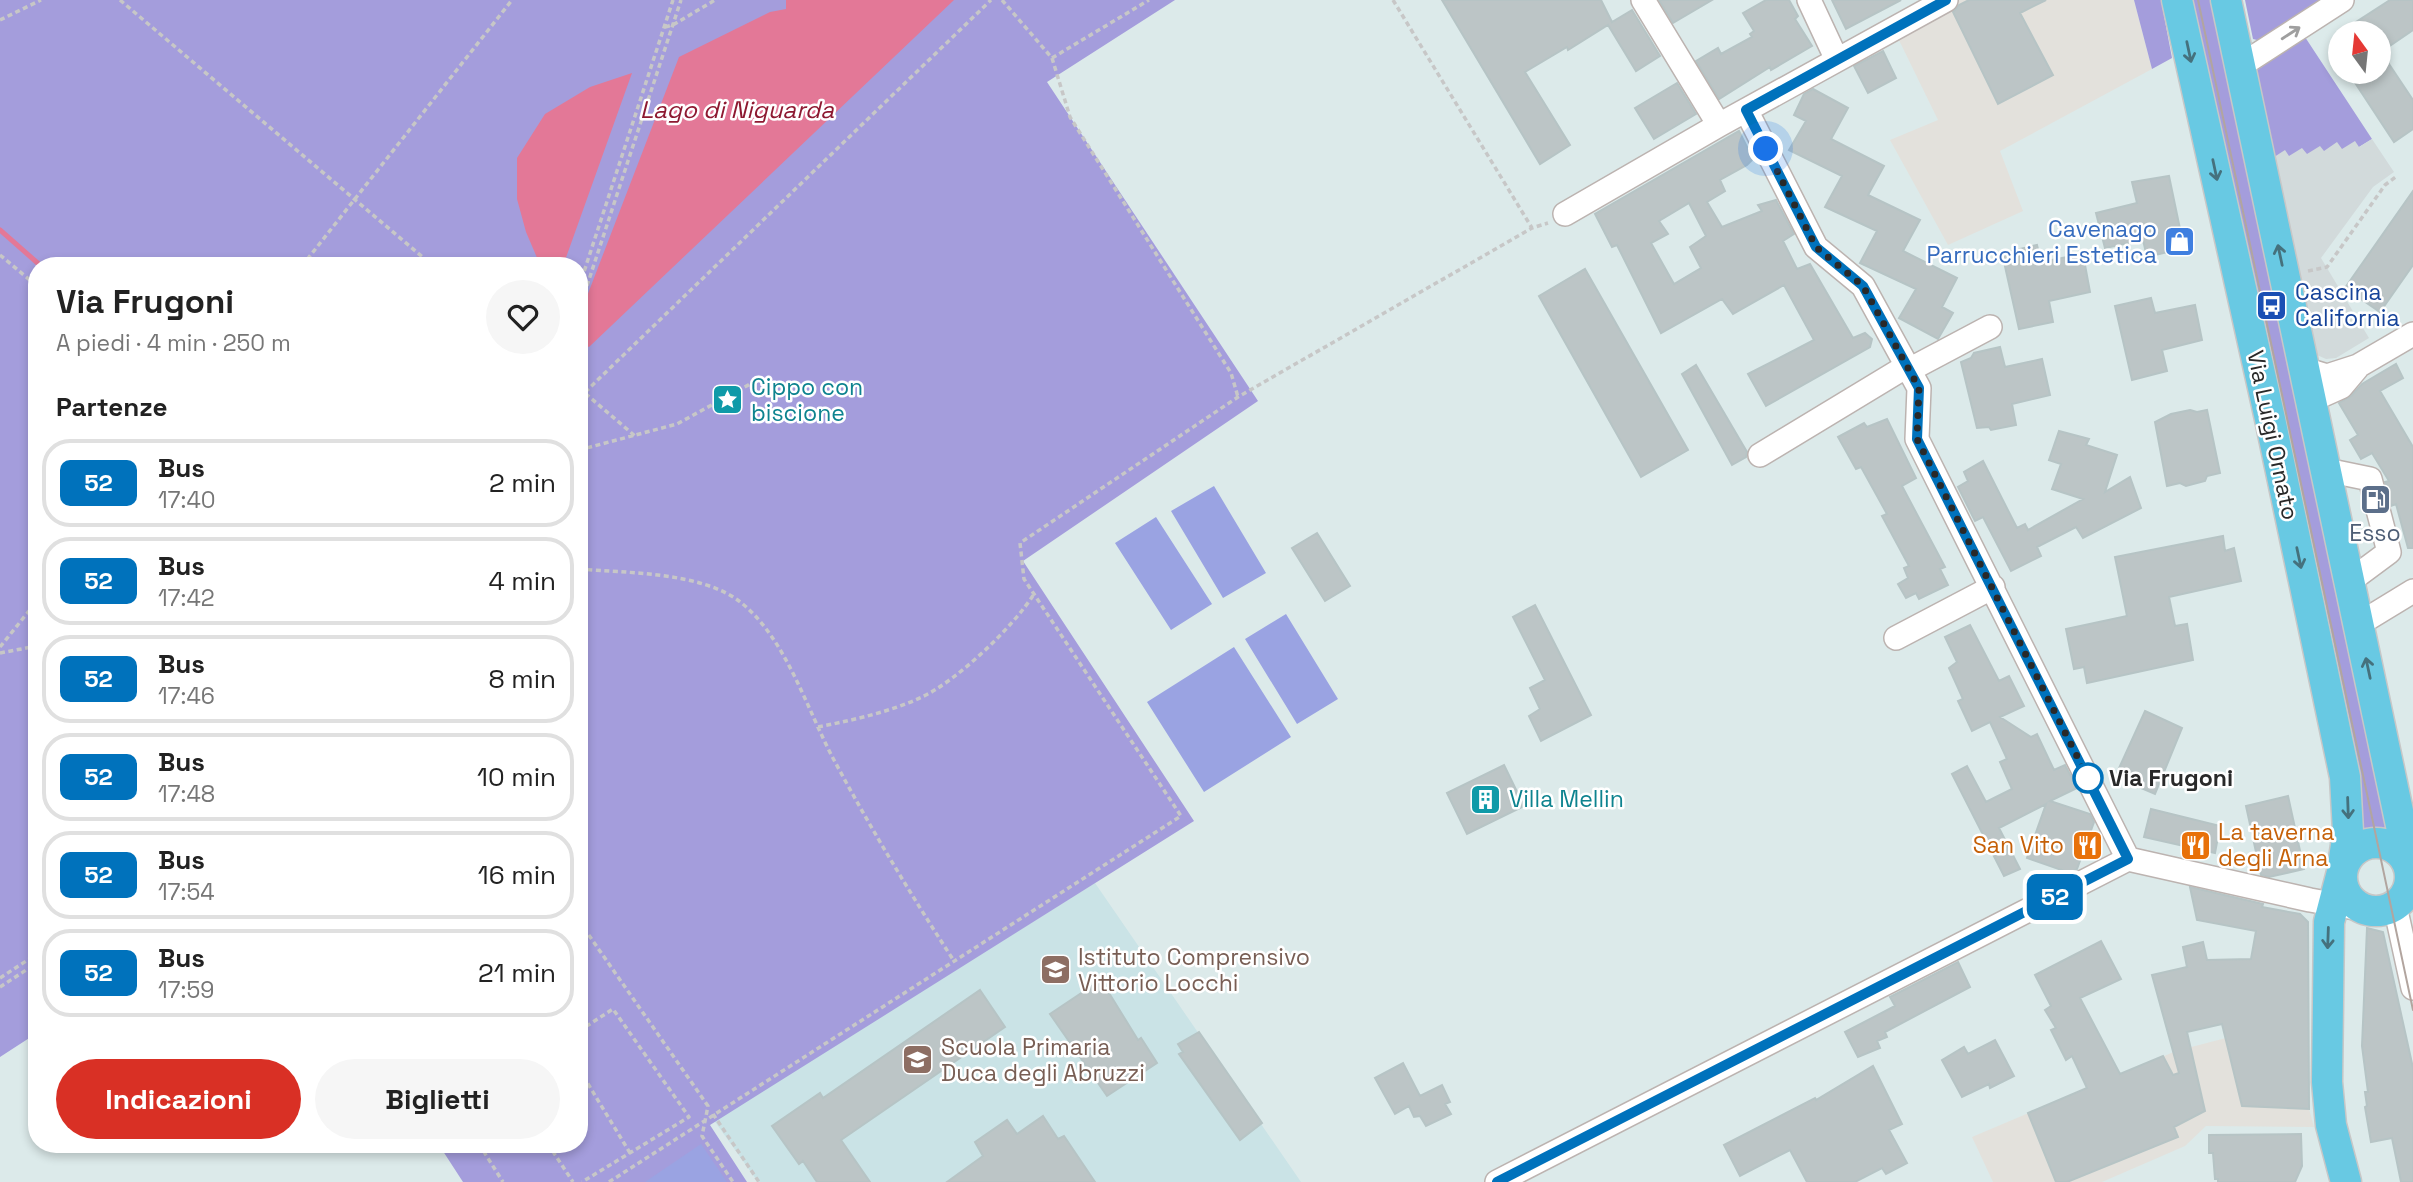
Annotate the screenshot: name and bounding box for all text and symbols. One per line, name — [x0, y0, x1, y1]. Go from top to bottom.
north arrow — [2328, 21, 2390, 84]
map controls — [2328, 21, 2391, 84]
one-way arrow — [2281, 26, 2301, 40]
one-way arrow — [2183, 40, 2196, 62]
water label: Lago di Niguarda — [640, 94, 834, 125]
your location — [1748, 131, 1783, 166]
one-way arrow — [2208, 158, 2222, 181]
place label: Cavenago Parrucchieri Estetica — [1926, 214, 2157, 270]
shop icon: Cavenago Parrucchieri Estetica — [2163, 225, 2197, 259]
one-way arrow — [2272, 244, 2286, 267]
place label: Cascina California — [2295, 277, 2400, 333]
button: heart — [486, 280, 560, 354]
text: Via Frugoni — [56, 281, 234, 323]
bus stop icon: Cascina California — [2255, 288, 2289, 322]
text: A piedi · 4 min · 250 m — [56, 328, 291, 358]
street label: Via Luigi Ornato — [2240, 348, 2306, 522]
place label: Cippo con biscione — [751, 372, 863, 428]
place icon: Cippo con biscione — [711, 383, 745, 417]
text: Partenze — [56, 390, 167, 424]
text: Bus — [158, 451, 205, 485]
text: 2 min — [489, 466, 556, 500]
text: 52 — [84, 467, 113, 498]
fuel station icon: Esso — [2358, 482, 2392, 516]
text: 17:40 — [158, 485, 216, 515]
place label: Esso — [2349, 518, 2401, 548]
one-way arrow — [2293, 546, 2307, 569]
text: Bus — [158, 549, 205, 583]
text: 4 min — [488, 564, 556, 598]
text: 52 — [84, 565, 113, 596]
text: 17:42 — [158, 583, 215, 613]
text: Bus — [158, 647, 205, 681]
one-way arrow — [2360, 657, 2374, 680]
text: 8 min — [488, 662, 556, 696]
text: 52 — [84, 663, 113, 694]
text: 17:46 — [158, 681, 215, 711]
text: Bus — [158, 745, 205, 779]
text: 10 min — [477, 760, 556, 794]
text: 52 — [84, 761, 113, 792]
marker: Via Frugoni — [2073, 763, 2103, 793]
place label: Via Frugoni — [2109, 763, 2233, 793]
text: 17:48 — [158, 779, 215, 809]
building icon: Villa Mellin — [1469, 782, 1503, 816]
place label: Villa Mellin — [1509, 784, 1624, 814]
one-way arrow — [2341, 797, 2354, 820]
place label: La taverna degli Arna — [2218, 817, 2334, 873]
restaurant icon: San Vito — [2070, 828, 2104, 862]
restaurant icon: La taverna degli Arna — [2178, 828, 2212, 862]
place label: San Vito — [1973, 830, 2064, 860]
text: Bus — [158, 843, 205, 877]
text: 16 min — [478, 858, 556, 892]
text: 52 — [84, 859, 113, 890]
line badge: 52 — [2024, 874, 2086, 920]
text: 17:54 — [158, 877, 215, 907]
text: 52 — [2041, 881, 2069, 912]
one-way arrow — [2322, 927, 2335, 950]
text: Bus — [158, 941, 205, 975]
place label: Istituto Comprensivo Vittorio Locchi — [1078, 942, 1310, 998]
school or university icon: Istituto Comprensivo Vittorio Locchi — [1038, 953, 1072, 987]
text: 21 min — [478, 956, 556, 990]
text: 52 — [84, 957, 113, 988]
text: 17:59 — [158, 975, 214, 1005]
place label: Scuola Primaria Duca degli Abruzzi — [941, 1032, 1145, 1088]
school or university icon: Scuola Primaria Duca degli Abruzzi — [901, 1043, 935, 1077]
button: Indicazioni — [56, 1059, 301, 1139]
button: Biglietti — [315, 1059, 560, 1139]

